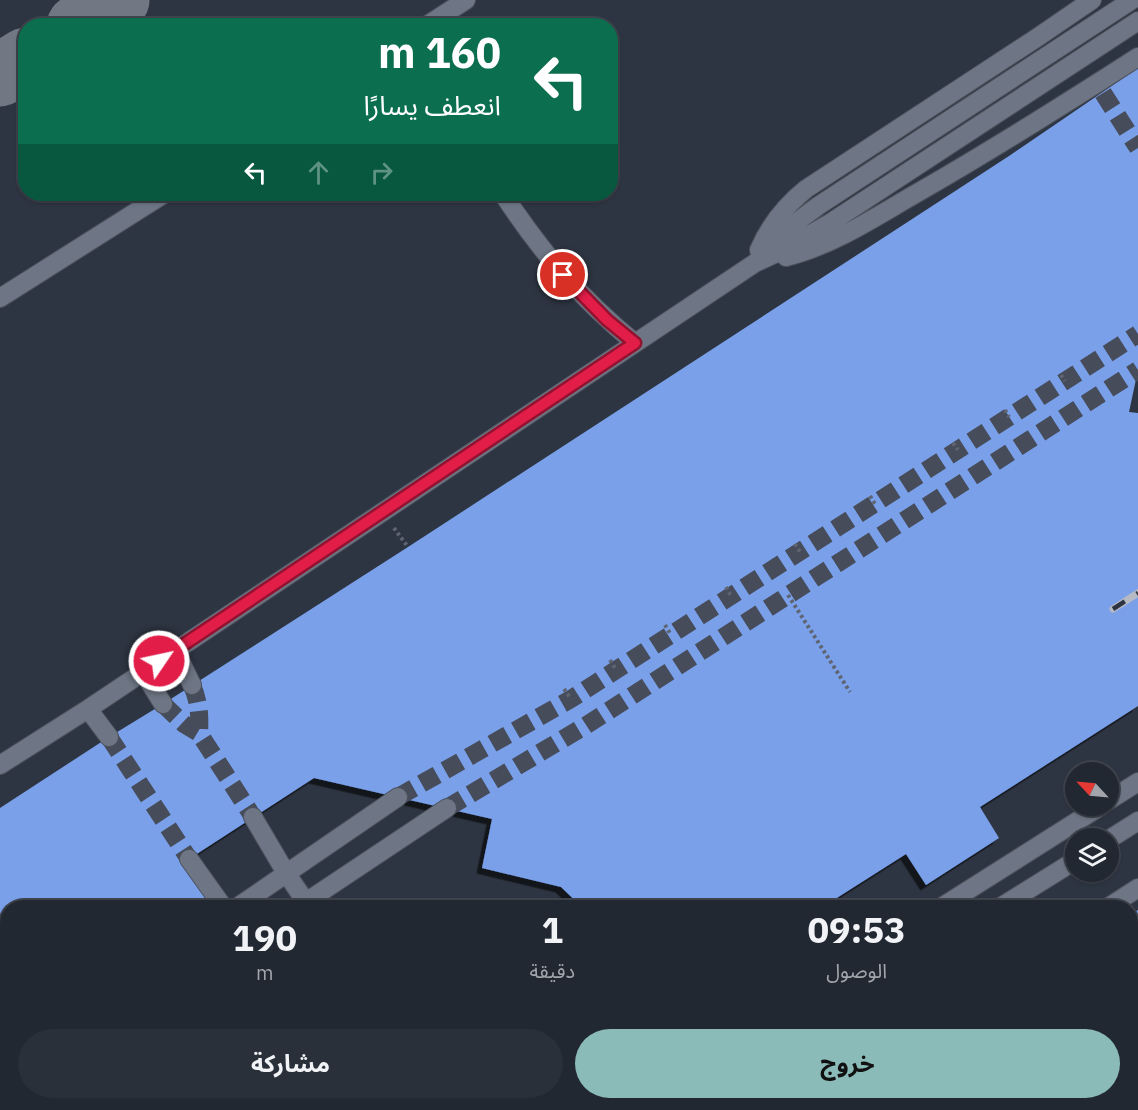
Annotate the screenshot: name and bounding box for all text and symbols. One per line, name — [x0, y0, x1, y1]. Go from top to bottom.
text: 160 m — [378, 25, 501, 80]
icon: left — [522, 42, 600, 120]
text: انعطف يسارًا — [364, 87, 501, 122]
icon: left — [239, 156, 272, 189]
icon: ahead — [302, 156, 335, 189]
icon: right — [365, 156, 398, 189]
pin — [537, 249, 588, 300]
icon: arrive — [546, 258, 579, 291]
position arrow — [127, 629, 191, 693]
north arrow — [1065, 762, 1119, 816]
map controls — [1065, 762, 1119, 882]
button: layers — [1065, 828, 1119, 882]
text: 1 — [541, 906, 563, 953]
text: 09:53 — [807, 906, 906, 953]
text: 190 — [232, 914, 297, 961]
text: دقيقة — [530, 957, 575, 984]
text: الوصول — [826, 957, 887, 984]
text: m — [256, 959, 274, 986]
button: مشاركة — [18, 1029, 563, 1098]
button: خروج — [575, 1029, 1120, 1098]

